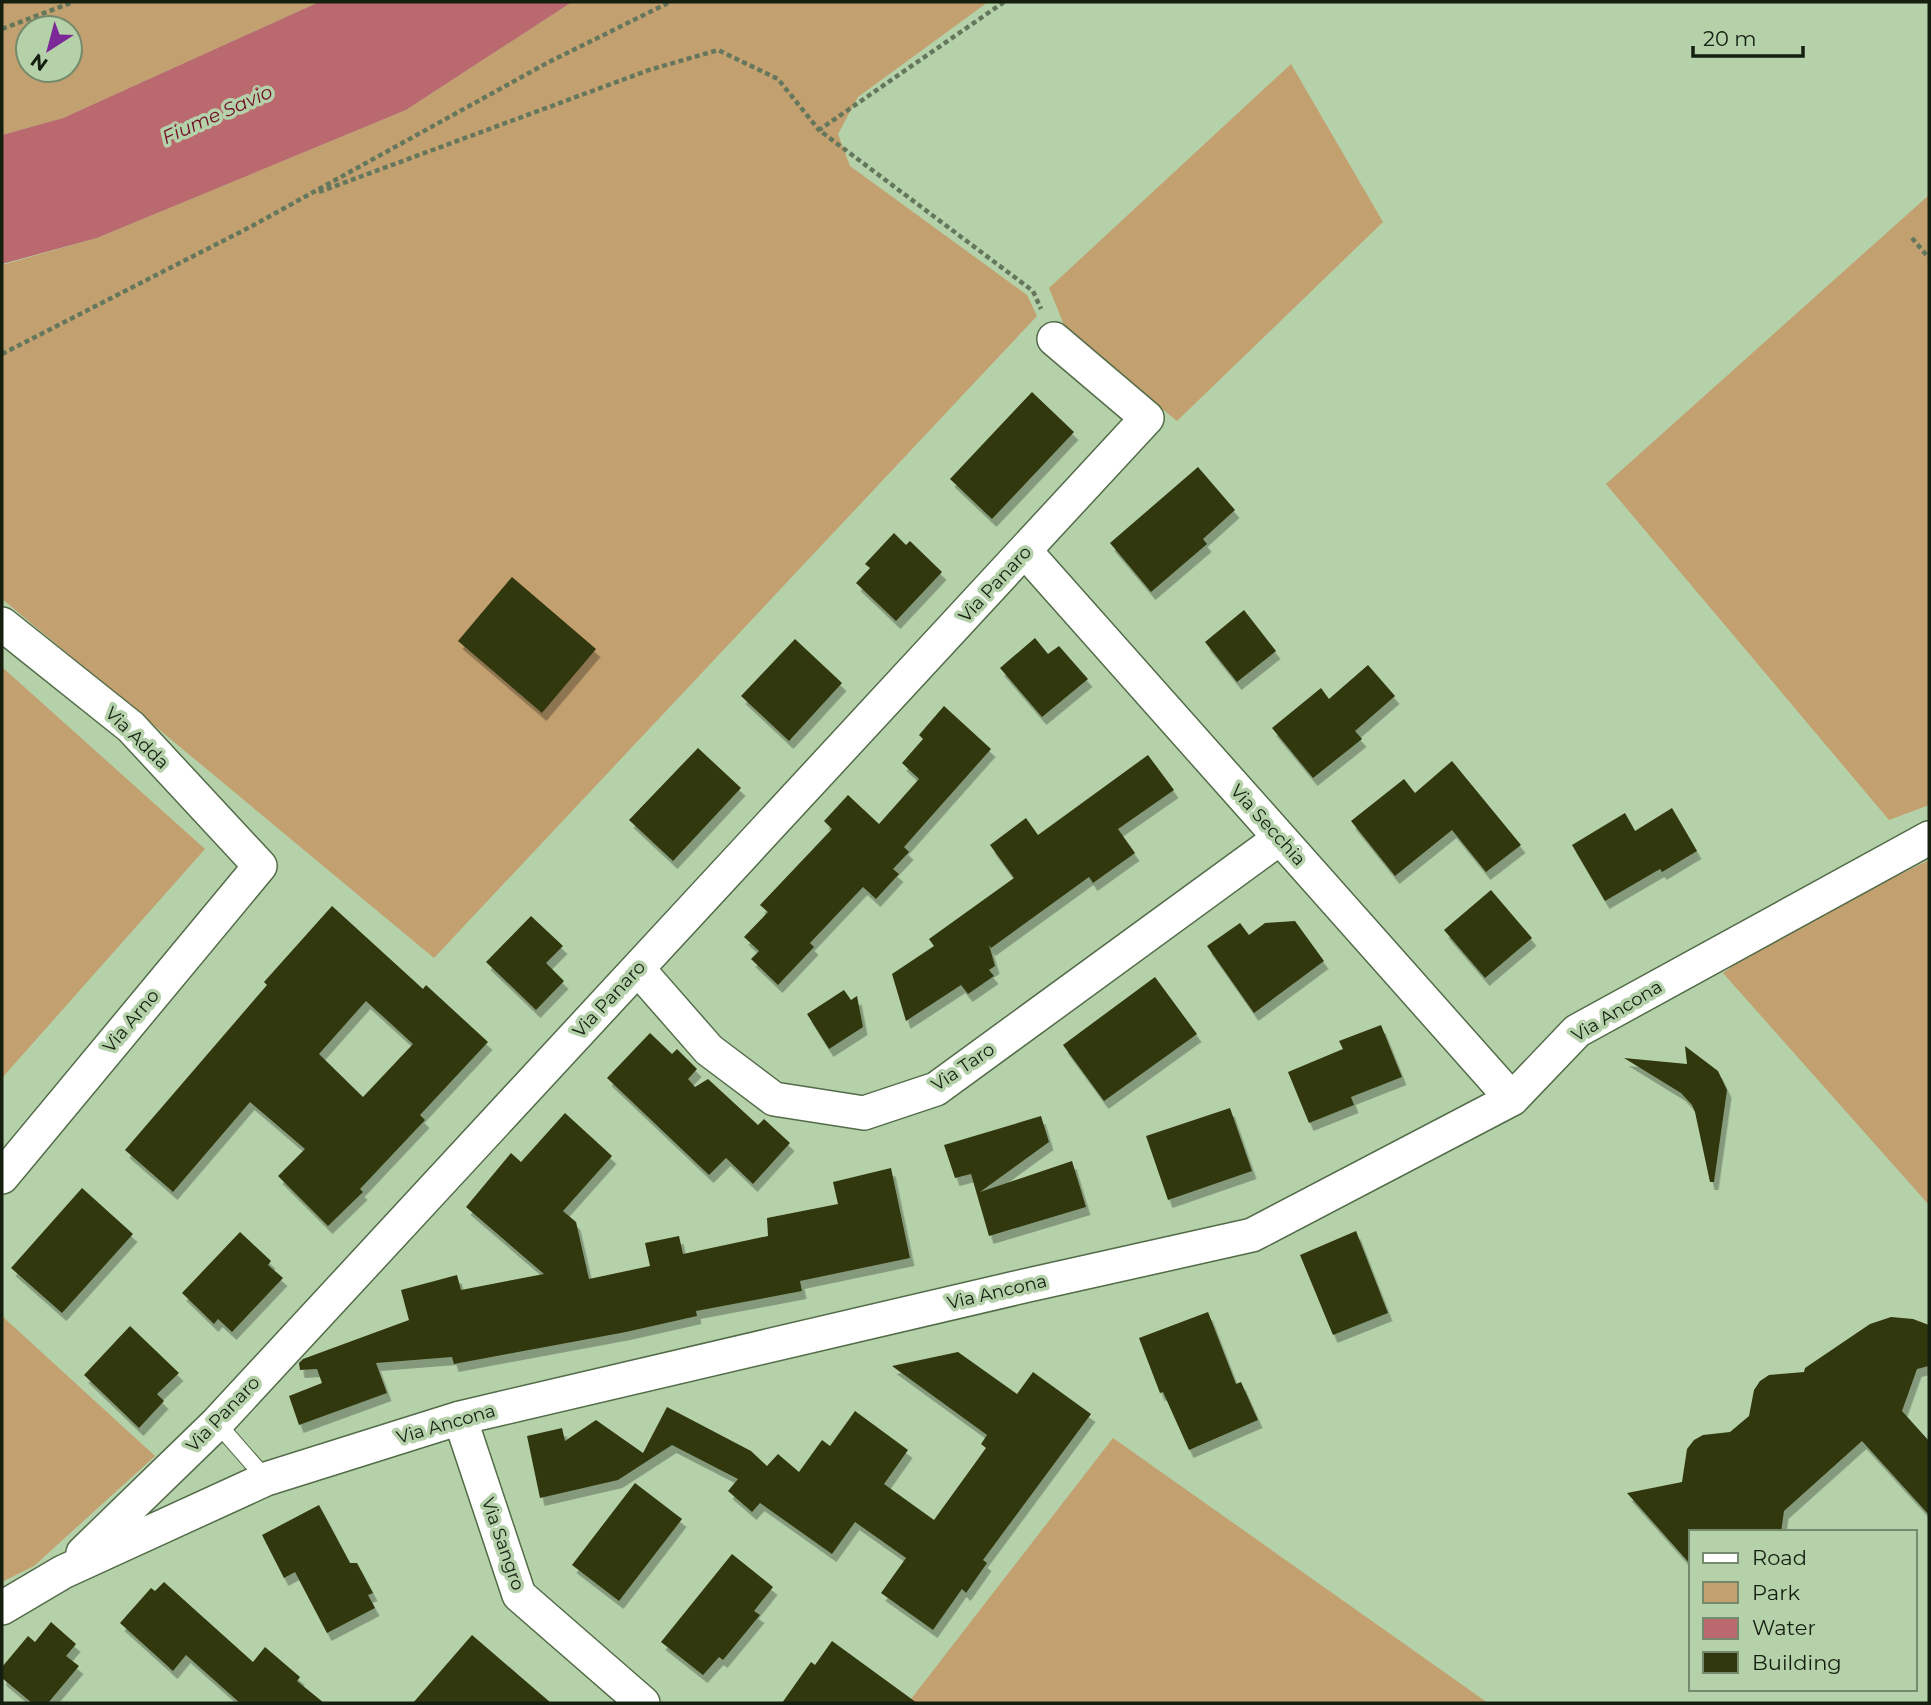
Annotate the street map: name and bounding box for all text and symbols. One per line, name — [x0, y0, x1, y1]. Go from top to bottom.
north arrow — [14, 14, 84, 84]
scale bar — [1693, 14, 1803, 58]
text: 20 m — [1703, 26, 1757, 51]
text: N — [26, 49, 52, 76]
water label: Fiume Savio — [158, 80, 276, 149]
street label: Via Panaro — [954, 541, 1036, 627]
street label: Via Adda — [100, 702, 174, 774]
street label: Via Secchia — [1226, 780, 1310, 870]
street label: Via Panaro — [568, 956, 650, 1042]
street label: Via Ancona — [1568, 975, 1666, 1047]
street label: Via Arno — [98, 985, 164, 1057]
street label: Via Taro — [927, 1038, 999, 1096]
street label: Via Ancona — [945, 1270, 1049, 1314]
street label: Via Panaro — [181, 1372, 265, 1456]
street label: Via Ancona — [394, 1399, 498, 1449]
street label: Via Sangro — [477, 1495, 529, 1593]
legend — [1689, 1530, 1917, 1691]
text: Road — [1752, 1545, 1807, 1570]
text: Park — [1752, 1580, 1800, 1605]
text: Water — [1752, 1615, 1816, 1640]
text: Building — [1752, 1650, 1842, 1675]

